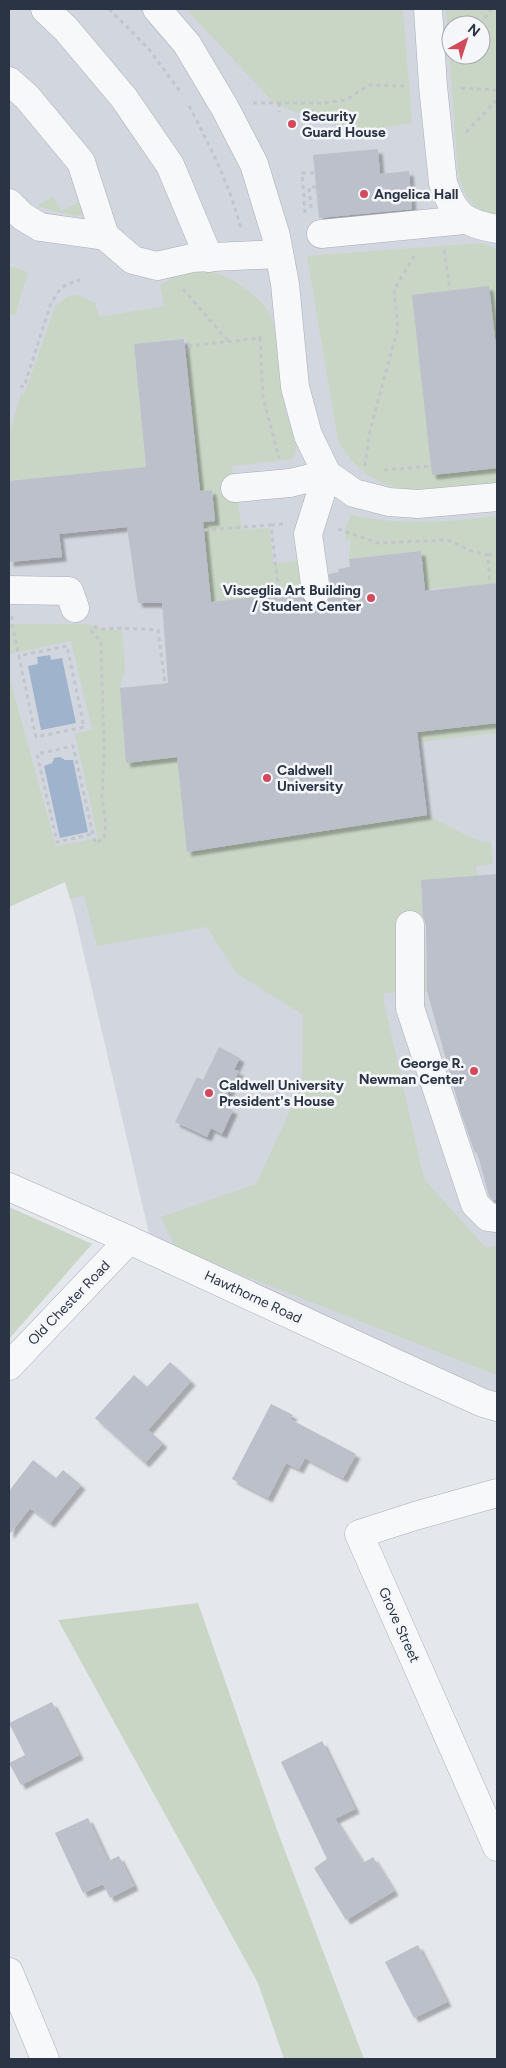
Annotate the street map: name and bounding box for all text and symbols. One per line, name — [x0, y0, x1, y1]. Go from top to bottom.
north arrow — [441, 15, 491, 65]
text: N — [464, 20, 483, 40]
place label: Security Guard House — [302, 108, 386, 141]
marker: Security Guard House — [286, 118, 298, 130]
place label: Angelica Hall — [374, 186, 459, 203]
marker: Angelica Hall — [358, 188, 370, 200]
place label: Visceglia Art Building / Student Center — [223, 582, 362, 615]
marker: Visceglia Art Building / Student Center — [365, 592, 377, 604]
place label: Caldwell University — [277, 762, 344, 795]
marker: Caldwell University — [261, 772, 273, 784]
place label: George R. Newman Center — [359, 1055, 465, 1088]
marker: George R. Newman Center — [468, 1065, 480, 1077]
place label: Caldwell University President's House — [219, 1077, 345, 1110]
marker: Caldwell University President's House — [203, 1087, 215, 1099]
street label: Old Chester Road — [24, 1257, 114, 1349]
street label: Hawthorne Road — [202, 1267, 304, 1327]
street label: Grove Street — [375, 1585, 423, 1665]

